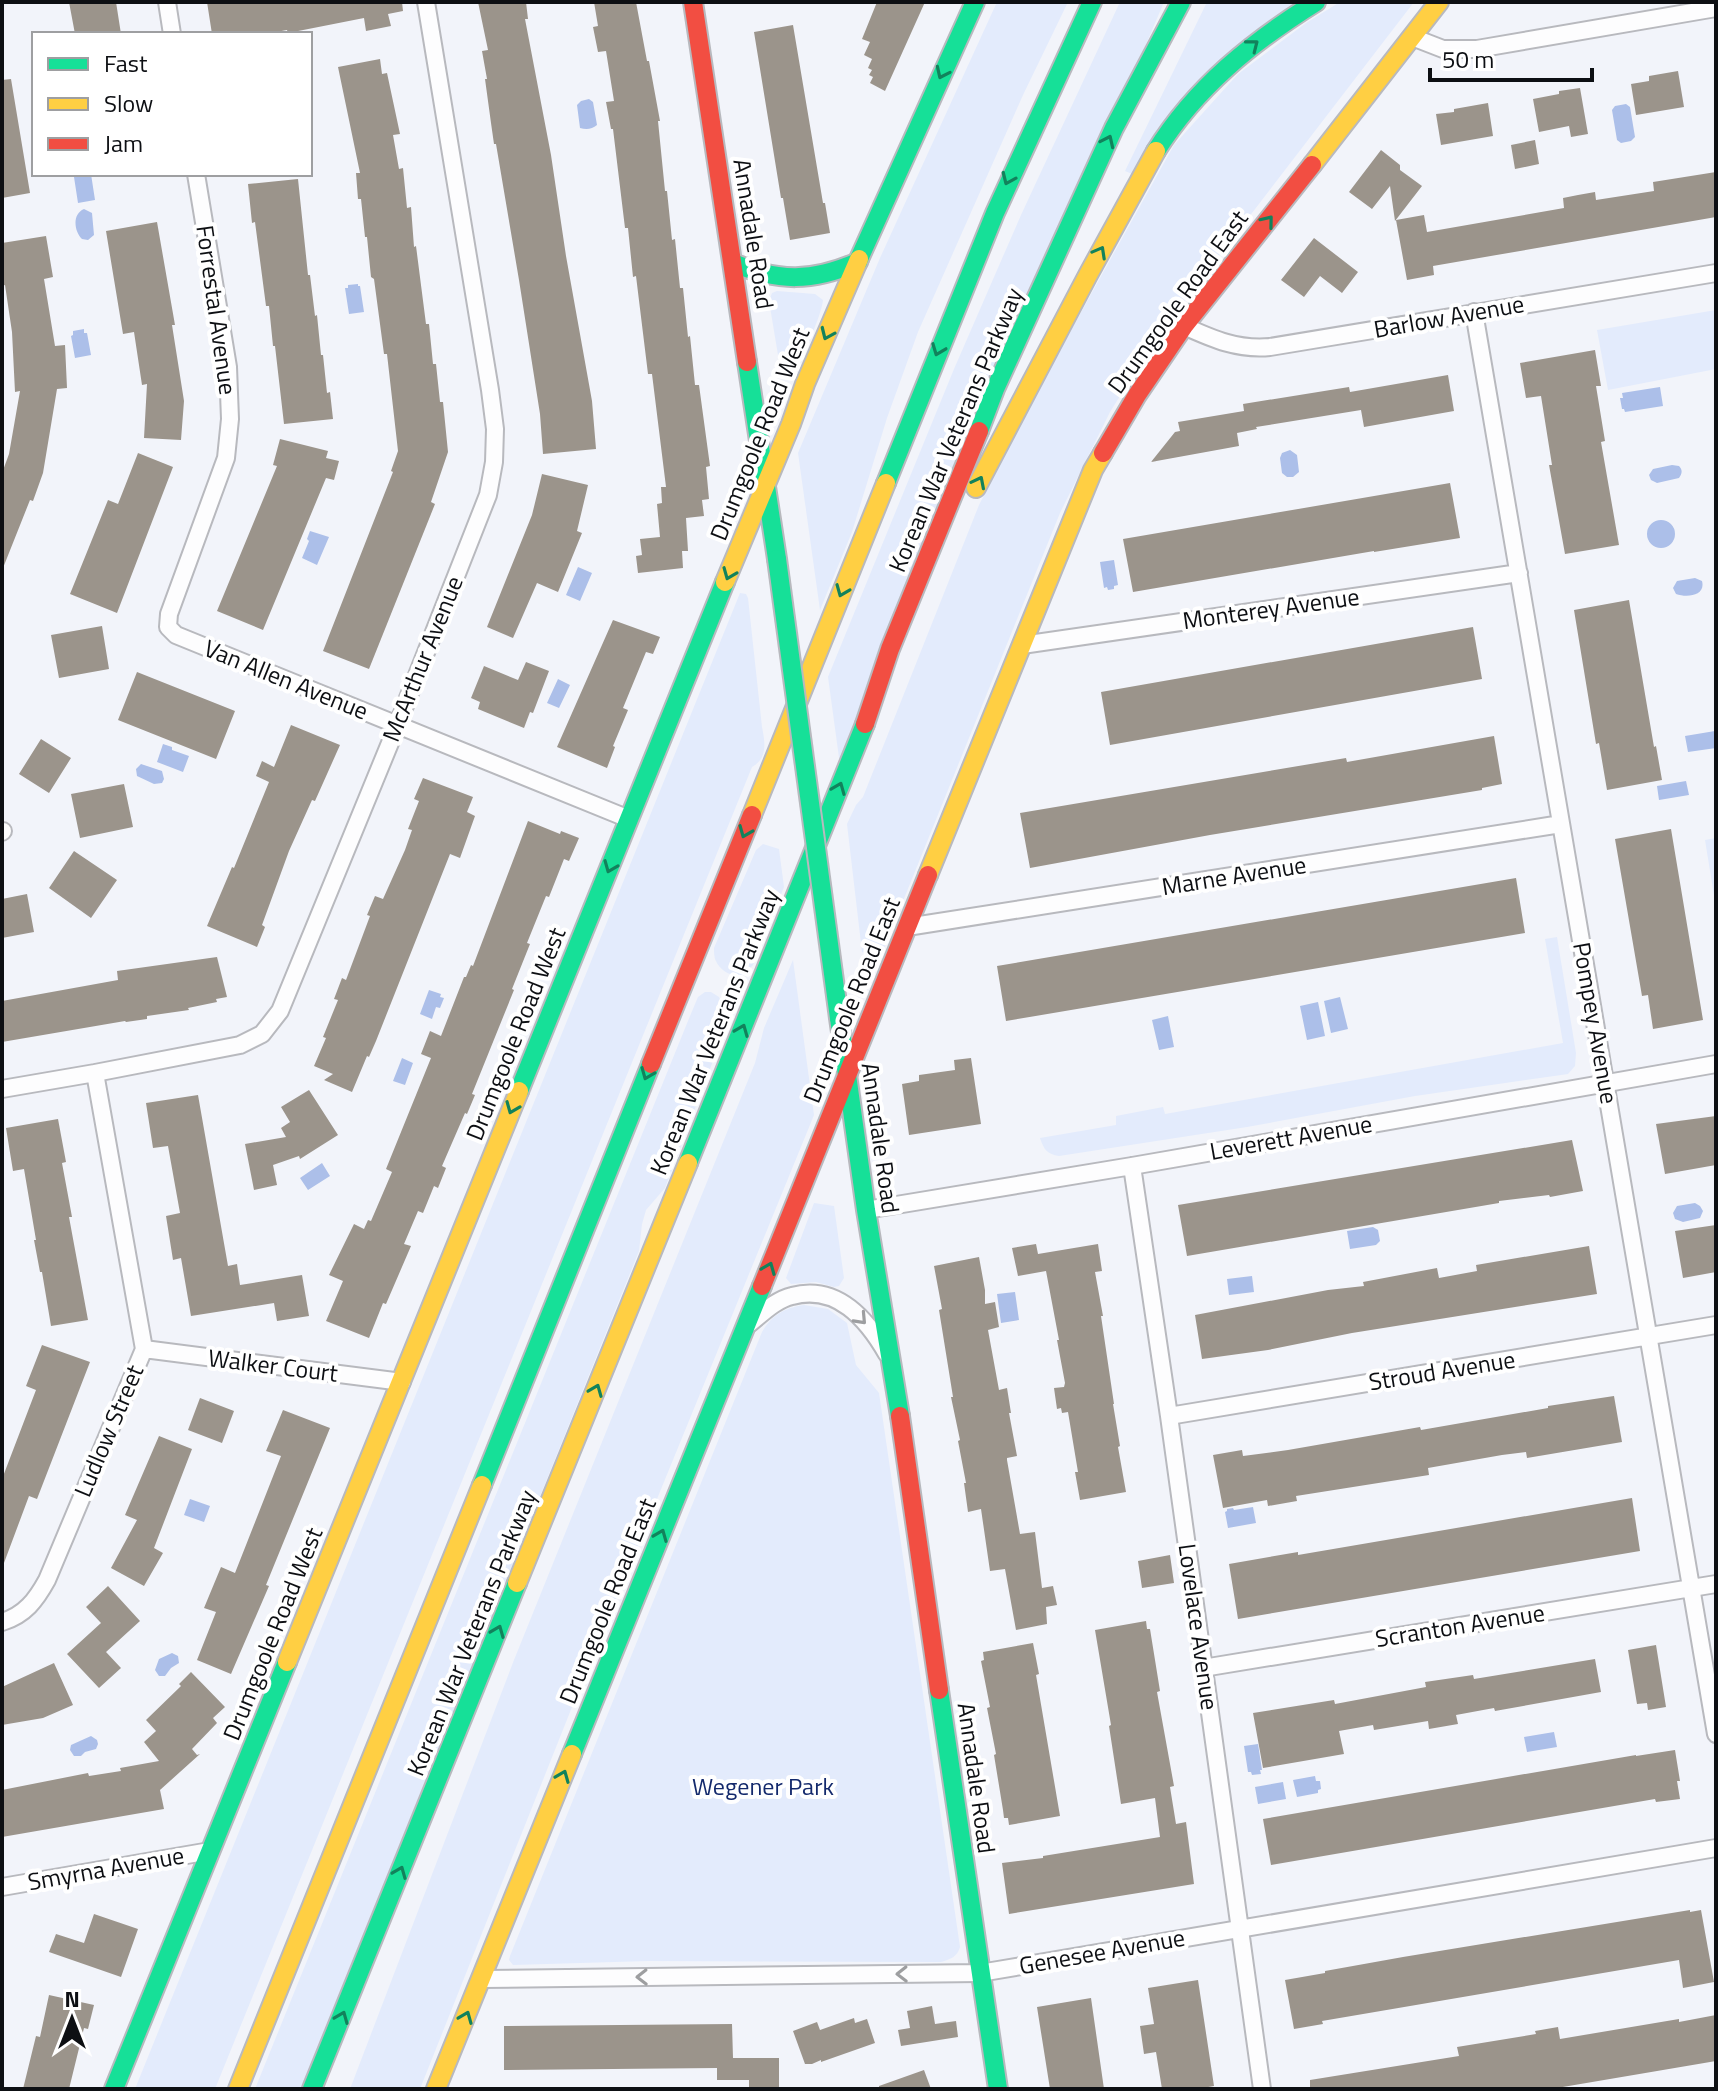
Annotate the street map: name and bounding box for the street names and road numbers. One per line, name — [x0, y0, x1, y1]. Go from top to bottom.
street label: Annadale Road — [724, 156, 784, 312]
street label: Drumgoole Road East — [1098, 202, 1257, 401]
street label: Forrestal Avenue — [187, 223, 247, 397]
street label: Korean War Veterans Parkway — [879, 281, 1032, 577]
street label: Barlow Avenue — [1371, 285, 1527, 347]
street label: Drumgoole Road West — [700, 321, 818, 546]
street label: McArthur Avenue — [372, 570, 472, 747]
street label: Monterey Avenue — [1180, 578, 1361, 638]
street label: Van Allen Avenue — [199, 630, 374, 728]
street label: Marne Avenue — [1159, 846, 1309, 904]
street label: Korean War Veterans Parkway — [640, 883, 788, 1180]
street label: Drumgoole Road East — [793, 891, 909, 1108]
street label: Drumgoole Road West — [456, 921, 574, 1146]
street label: Pompey Avenue — [1564, 939, 1628, 1106]
street label: Annadale Road — [853, 1060, 909, 1215]
street label: Leverett Avenue — [1207, 1105, 1375, 1169]
street label: Walker Court — [206, 1339, 341, 1391]
street label: Stroud Avenue — [1366, 1341, 1518, 1399]
street label: Ludlow Street — [64, 1358, 152, 1502]
street label: Korean War Veterans Parkway — [397, 1484, 545, 1781]
street label: Drumgoole Road East — [549, 1492, 665, 1709]
street label: Drumgoole Road West — [213, 1521, 331, 1746]
street label: Lovelace Avenue — [1169, 1541, 1228, 1712]
street label: Scranton Avenue — [1373, 1594, 1547, 1656]
street label: Annadale Road — [949, 1700, 1005, 1855]
street label: Smyrna Avenue — [25, 1837, 187, 1899]
street label: Genesee Avenue — [1016, 1919, 1188, 1983]

